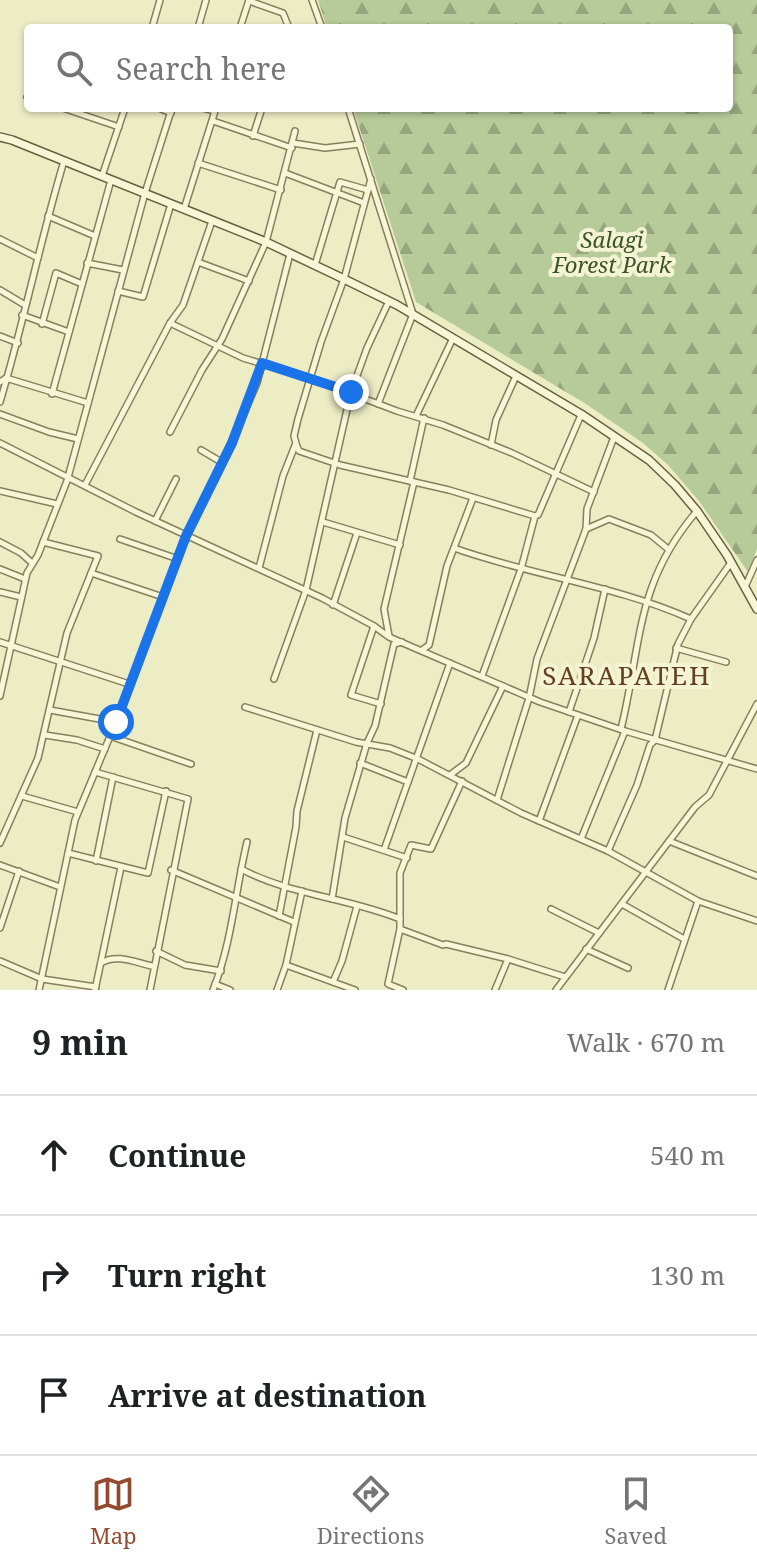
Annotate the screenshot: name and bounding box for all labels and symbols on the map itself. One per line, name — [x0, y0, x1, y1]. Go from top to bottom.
park label: Salagi Forest Park — [552, 224, 673, 279]
route end — [333, 374, 369, 410]
district label: SARAPATEH — [542, 657, 712, 693]
route start — [98, 704, 134, 740]

